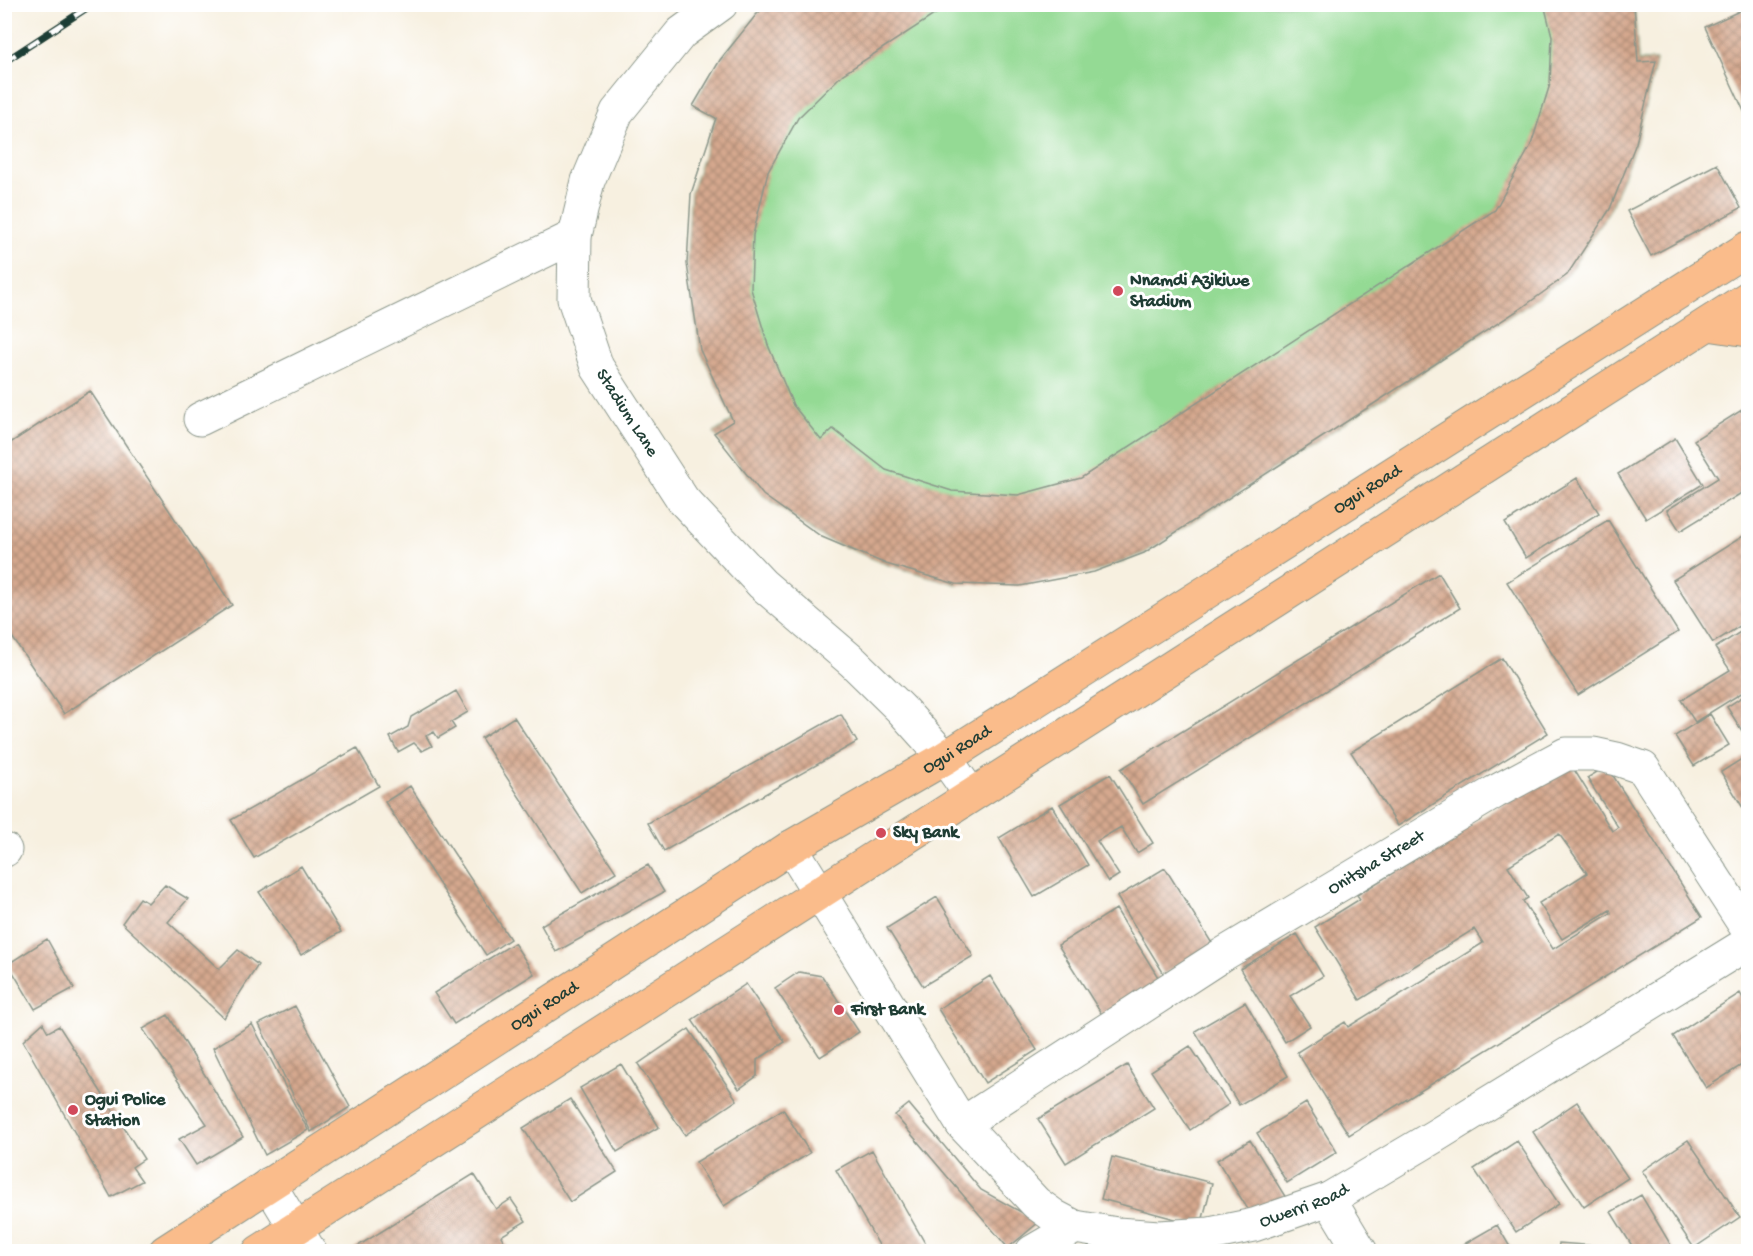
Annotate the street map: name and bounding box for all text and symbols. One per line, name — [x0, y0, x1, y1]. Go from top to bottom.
place label: Nnamdi Azikiwe Stadium — [1130, 271, 1250, 313]
marker: Nnamdi Azikiwe Stadium — [1111, 284, 1125, 298]
street label: Stadium Lane — [591, 365, 663, 461]
street label: Ogui Road — [1329, 459, 1407, 519]
street label: Ogui Road — [919, 720, 997, 779]
place label: Sky Bank — [893, 823, 960, 844]
street label: Onitsha Street — [1324, 825, 1430, 900]
marker: Sky Bank — [874, 826, 888, 840]
street label: Ogui Road — [506, 976, 584, 1036]
place label: First Bank — [850, 1000, 926, 1021]
marker: First Bank — [832, 1003, 846, 1017]
place label: Ogui Police Station — [85, 1090, 166, 1132]
marker: Ogui Police Station — [66, 1103, 80, 1117]
street label: Owerri Road — [1257, 1178, 1354, 1233]

